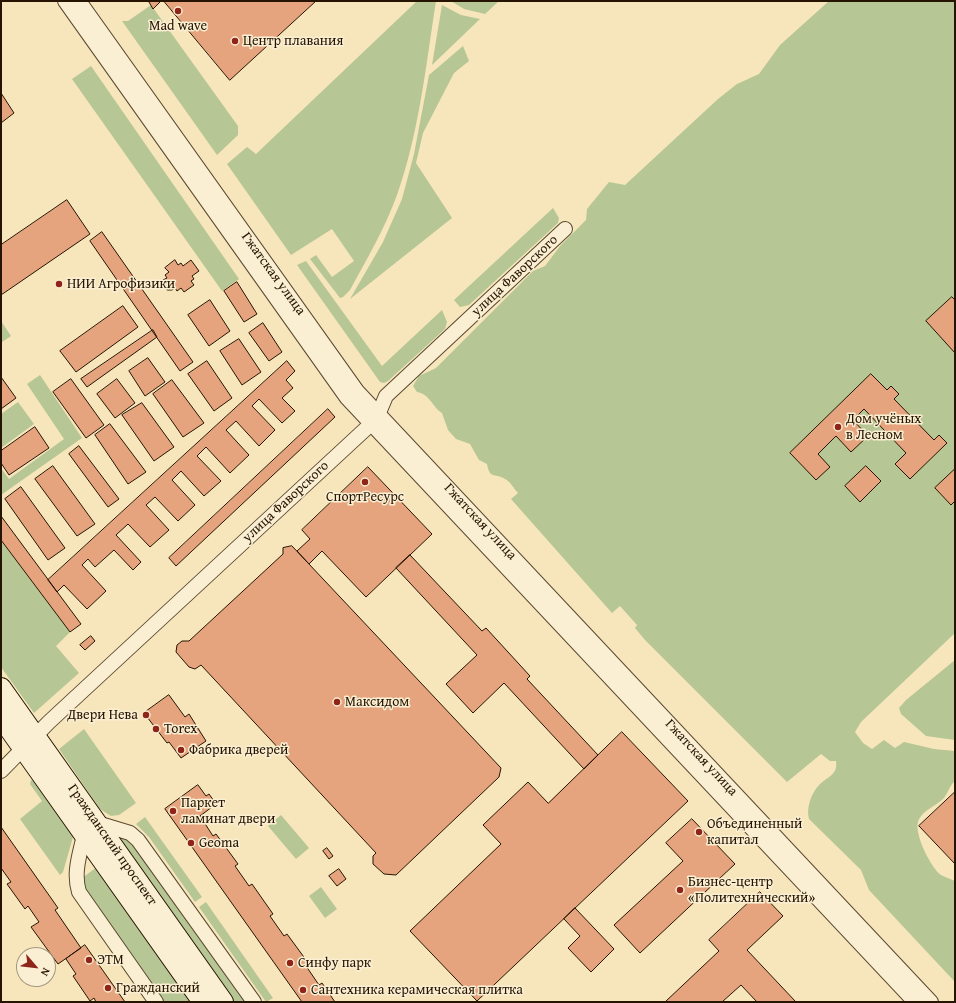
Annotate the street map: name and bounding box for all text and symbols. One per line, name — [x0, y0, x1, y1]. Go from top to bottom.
marker: Mad wave — [173, 6, 183, 16]
place label: Mad wave — [149, 18, 207, 34]
place label: Центр плавания — [243, 33, 343, 49]
marker: Центр плавания — [230, 36, 240, 46]
street label: Гжатская улица — [237, 229, 309, 319]
street label: улица Фаворского — [468, 232, 562, 320]
place label: НИИ Агрофизики — [67, 276, 175, 292]
marker: НИИ Агрофизики — [54, 279, 64, 289]
place label: Дом учёных в Лесном — [846, 411, 921, 444]
marker: Дом учёных в Лесном — [833, 422, 843, 432]
street label: улица Фаворского — [239, 458, 333, 546]
marker: СпортРесурс — [360, 477, 370, 487]
street label: Гжатская улица — [440, 480, 520, 564]
place label: СпортРесурс — [326, 489, 404, 505]
place label: Максидом — [345, 694, 409, 710]
marker: Максидом — [332, 697, 342, 707]
place label: Двери Нева — [67, 707, 138, 723]
marker: Двери Нева — [141, 710, 151, 720]
street label: Гжатская улица — [661, 716, 741, 800]
place label: Torex — [164, 721, 197, 737]
marker: Torex — [151, 724, 161, 734]
place label: Фабрика дверей — [189, 742, 288, 758]
marker: Фабрика дверей — [176, 745, 186, 755]
street label: Гражданский проспект — [64, 781, 160, 909]
place label: Паркет ламинат двери — [181, 795, 275, 828]
marker: Паркет ламинат двери — [168, 806, 178, 816]
place label: Объединенный капитал — [707, 816, 802, 848]
marker: Объединенный капитал — [694, 827, 704, 837]
place label: Geoma — [199, 835, 239, 851]
marker: Geoma — [186, 838, 196, 848]
place label: Бизнес-центр «Политехнический» — [688, 874, 815, 906]
marker: Бизнес-центр «Политехнический» — [675, 885, 685, 895]
north arrow — [16, 947, 56, 987]
place label: ЭТМ — [97, 952, 124, 968]
marker: ЭТМ — [84, 955, 94, 965]
place label: Синфу парк — [298, 955, 371, 971]
marker: Синфу парк — [285, 958, 295, 968]
text: N — [37, 965, 55, 979]
place label: Гражданский — [116, 980, 200, 996]
place label: Сантехника керамическая плитка — [311, 982, 523, 998]
marker: Гражданский — [103, 983, 113, 993]
marker: Сантехника керамическая плитка — [298, 985, 308, 995]

